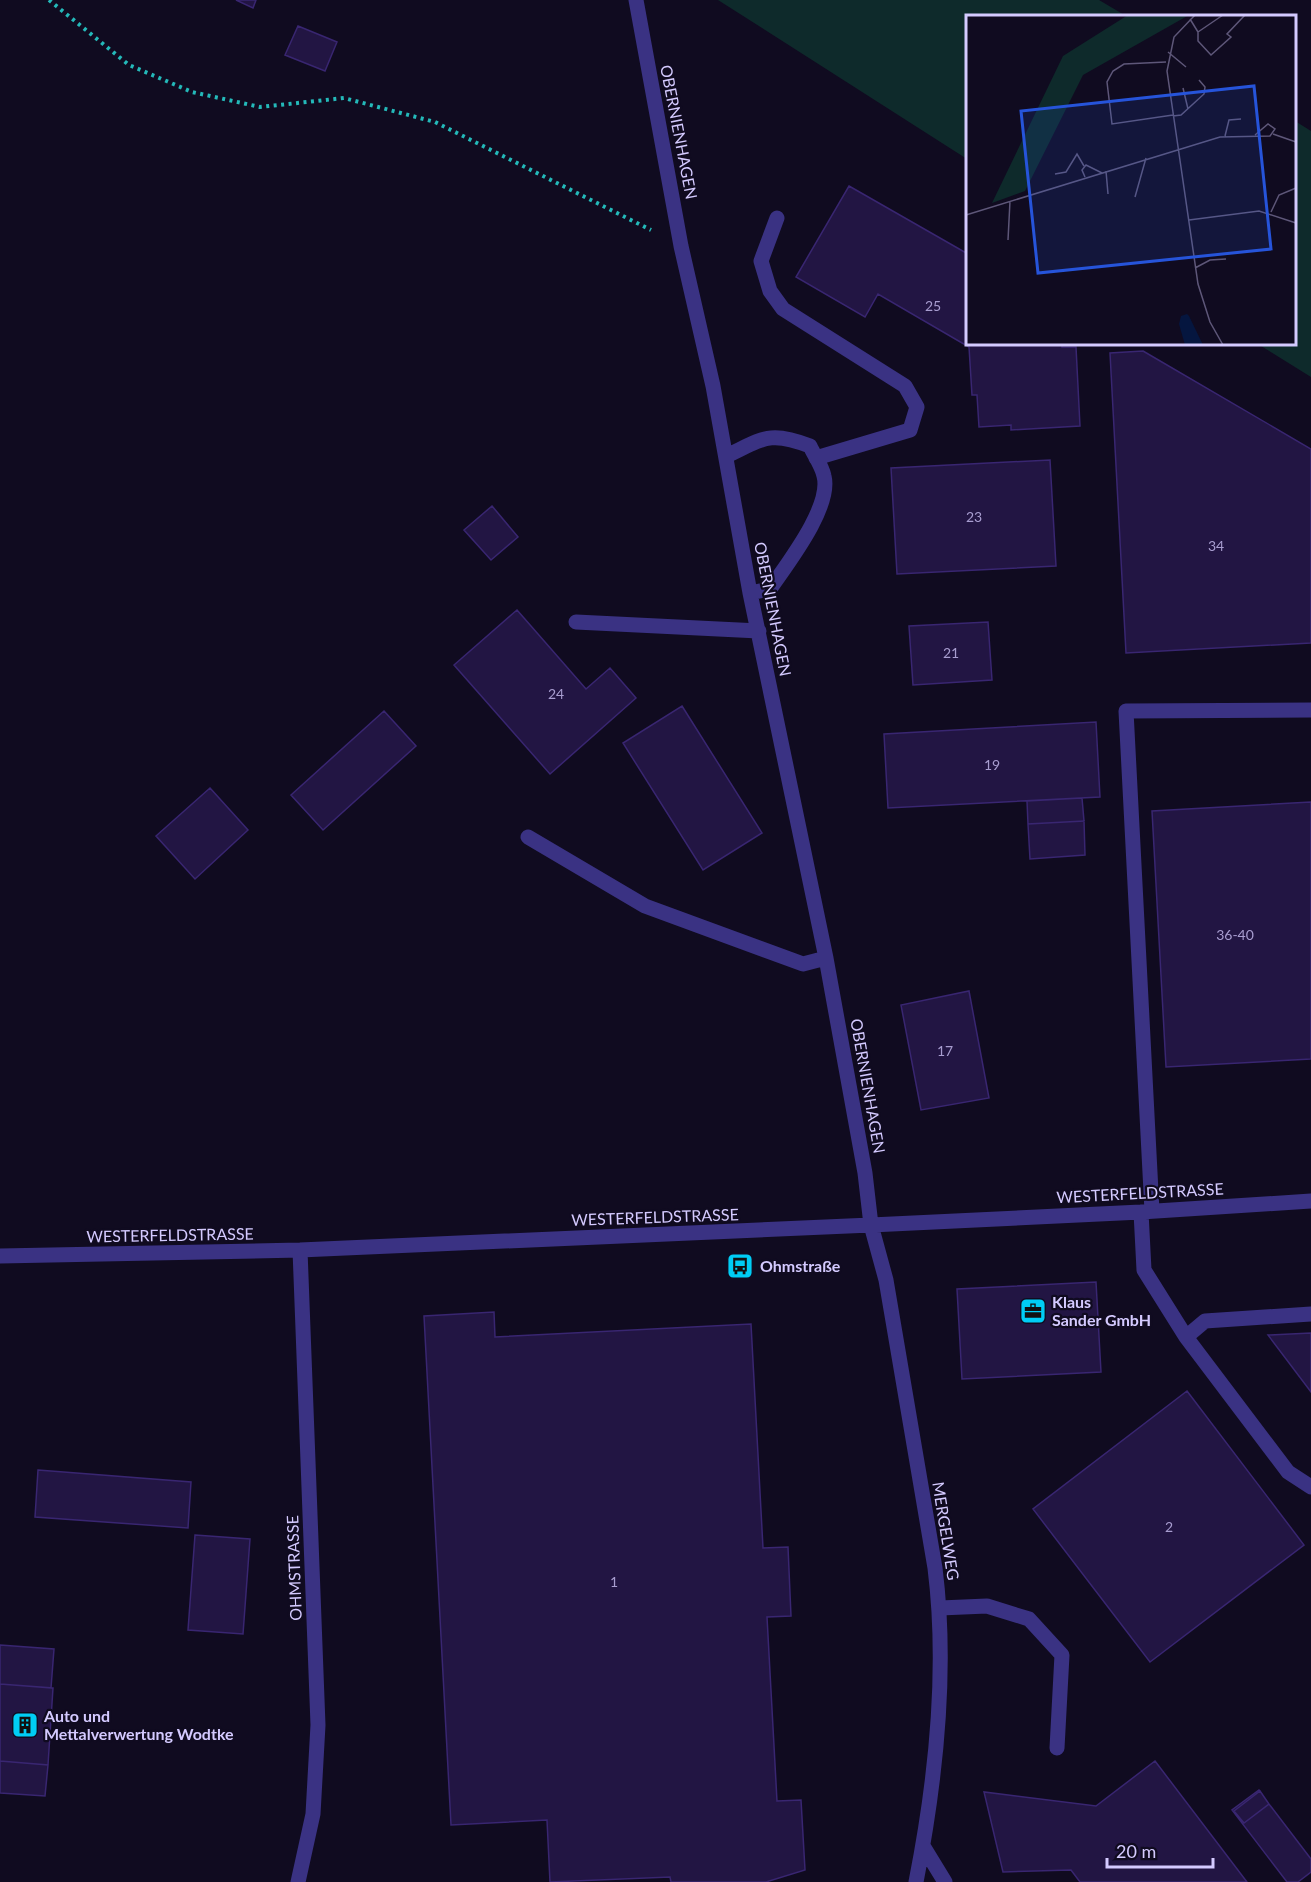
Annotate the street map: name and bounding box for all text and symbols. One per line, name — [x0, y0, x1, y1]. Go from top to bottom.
inset map — [966, 15, 1296, 345]
street label: OBERNIENHAGEN — [657, 63, 702, 201]
house number: 25 — [925, 297, 941, 314]
house number: 23 — [966, 508, 982, 525]
house number: 34 — [1208, 537, 1224, 554]
street label: OBERNIENHAGEN — [751, 540, 796, 678]
house number: 21 — [943, 644, 959, 661]
house number: 24 — [548, 685, 564, 702]
house number: 19 — [984, 756, 1000, 773]
house number: 36-40 — [1216, 926, 1254, 943]
street label: OBERNIENHAGEN — [847, 1017, 890, 1155]
house number: 17 — [937, 1042, 953, 1059]
street label: WESTERFELDSTRASSE — [1056, 1179, 1224, 1206]
street label: WESTERFELDSTRASSE — [571, 1204, 739, 1229]
street label: WESTERFELDSTRASSE — [86, 1224, 254, 1245]
bus stop icon: Ohmstraße — [725, 1251, 755, 1281]
place label: Ohmstraße — [760, 1256, 841, 1275]
place label: Klaus Sander GmbH — [1052, 1292, 1151, 1329]
office icon: Klaus Sander GmbH — [1018, 1296, 1048, 1326]
street label: MERGELWEG — [929, 1480, 964, 1581]
street label: OHMSTRASSE — [282, 1515, 305, 1621]
house number: 2 — [1165, 1518, 1173, 1535]
house number: 1 — [610, 1573, 618, 1590]
place label: Auto und Mettalverwertung Wodtke — [43, 1706, 234, 1743]
building icon: Auto und Mettalverwertung Wodtke — [10, 1710, 40, 1740]
scale bar — [1107, 1831, 1214, 1869]
text: 20 m — [1116, 1840, 1156, 1862]

